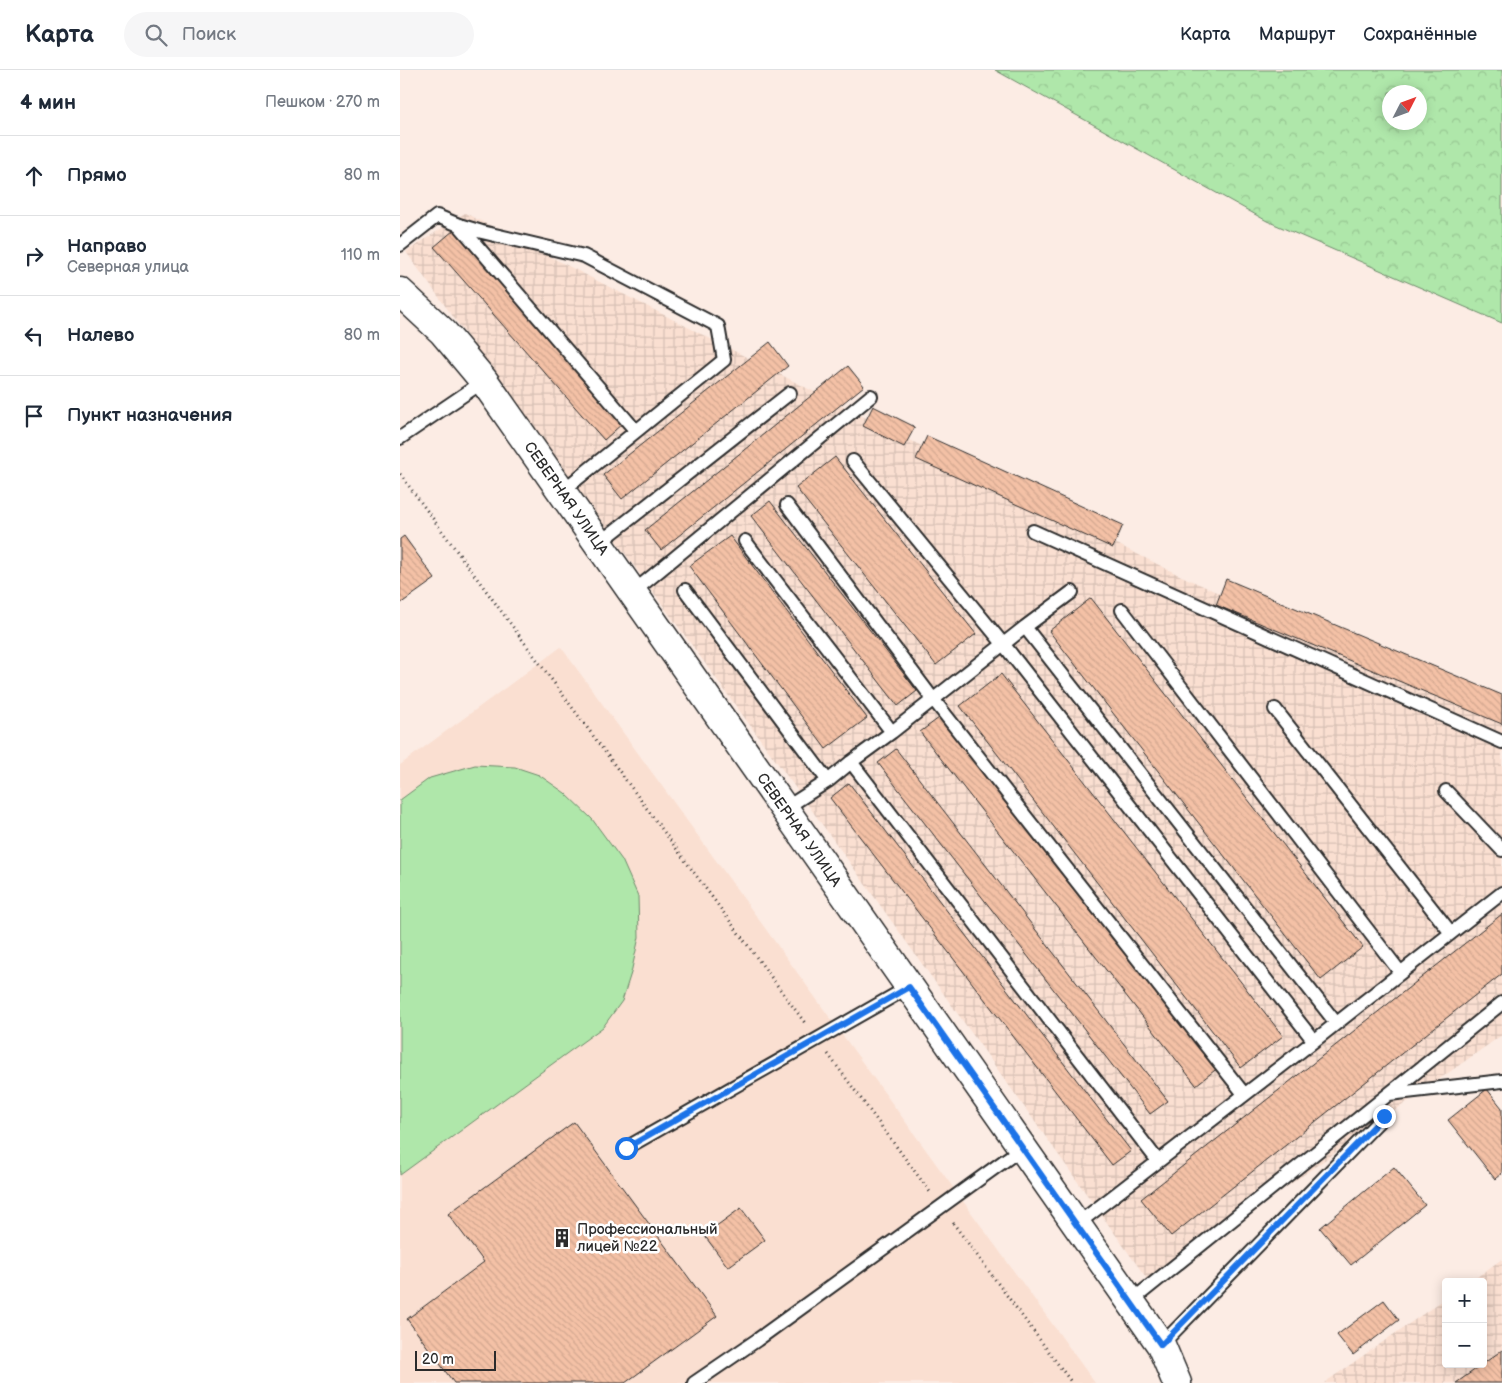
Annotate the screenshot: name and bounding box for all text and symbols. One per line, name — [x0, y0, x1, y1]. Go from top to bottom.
search box — [124, 12, 474, 57]
text: Карта — [25, 20, 94, 49]
icon: search — [142, 21, 170, 49]
text: Поиск — [182, 23, 236, 46]
text: Карта — [1180, 24, 1231, 45]
text: Маршрут — [1259, 24, 1335, 45]
text: Сохранённые — [1363, 24, 1477, 45]
north arrow — [1382, 85, 1427, 130]
text: 4 мин — [20, 90, 76, 115]
text: Пешком · 270 m — [265, 93, 380, 112]
icon: ahead — [20, 162, 48, 190]
text: Прямо — [67, 164, 127, 187]
text: 80 m — [344, 166, 380, 185]
text: Направо — [67, 235, 147, 258]
icon: right — [20, 242, 48, 270]
text: 110 m — [341, 246, 380, 265]
text: Северная улица — [67, 258, 189, 277]
icon: left — [20, 322, 48, 350]
text: Налево — [67, 324, 134, 347]
text: 80 m — [344, 326, 380, 345]
icon: arrive — [20, 402, 48, 430]
text: Пункт назначения — [67, 404, 232, 427]
street label: СЕВЕРНАЯ УЛИЦА — [520, 438, 613, 560]
street label: СЕВЕРНАЯ УЛИЦА — [752, 770, 846, 891]
route end — [1373, 1105, 1396, 1128]
route start — [615, 1137, 638, 1160]
place label: Профессиональный лицей №22 — [577, 1220, 718, 1256]
building icon: Профессиональный лицей №22 — [551, 1227, 573, 1249]
map controls — [1442, 1278, 1487, 1368]
button: + — [1442, 1278, 1487, 1323]
button: − — [1442, 1323, 1487, 1368]
scale bar — [415, 1348, 496, 1371]
text: 20 m — [422, 1351, 454, 1368]

